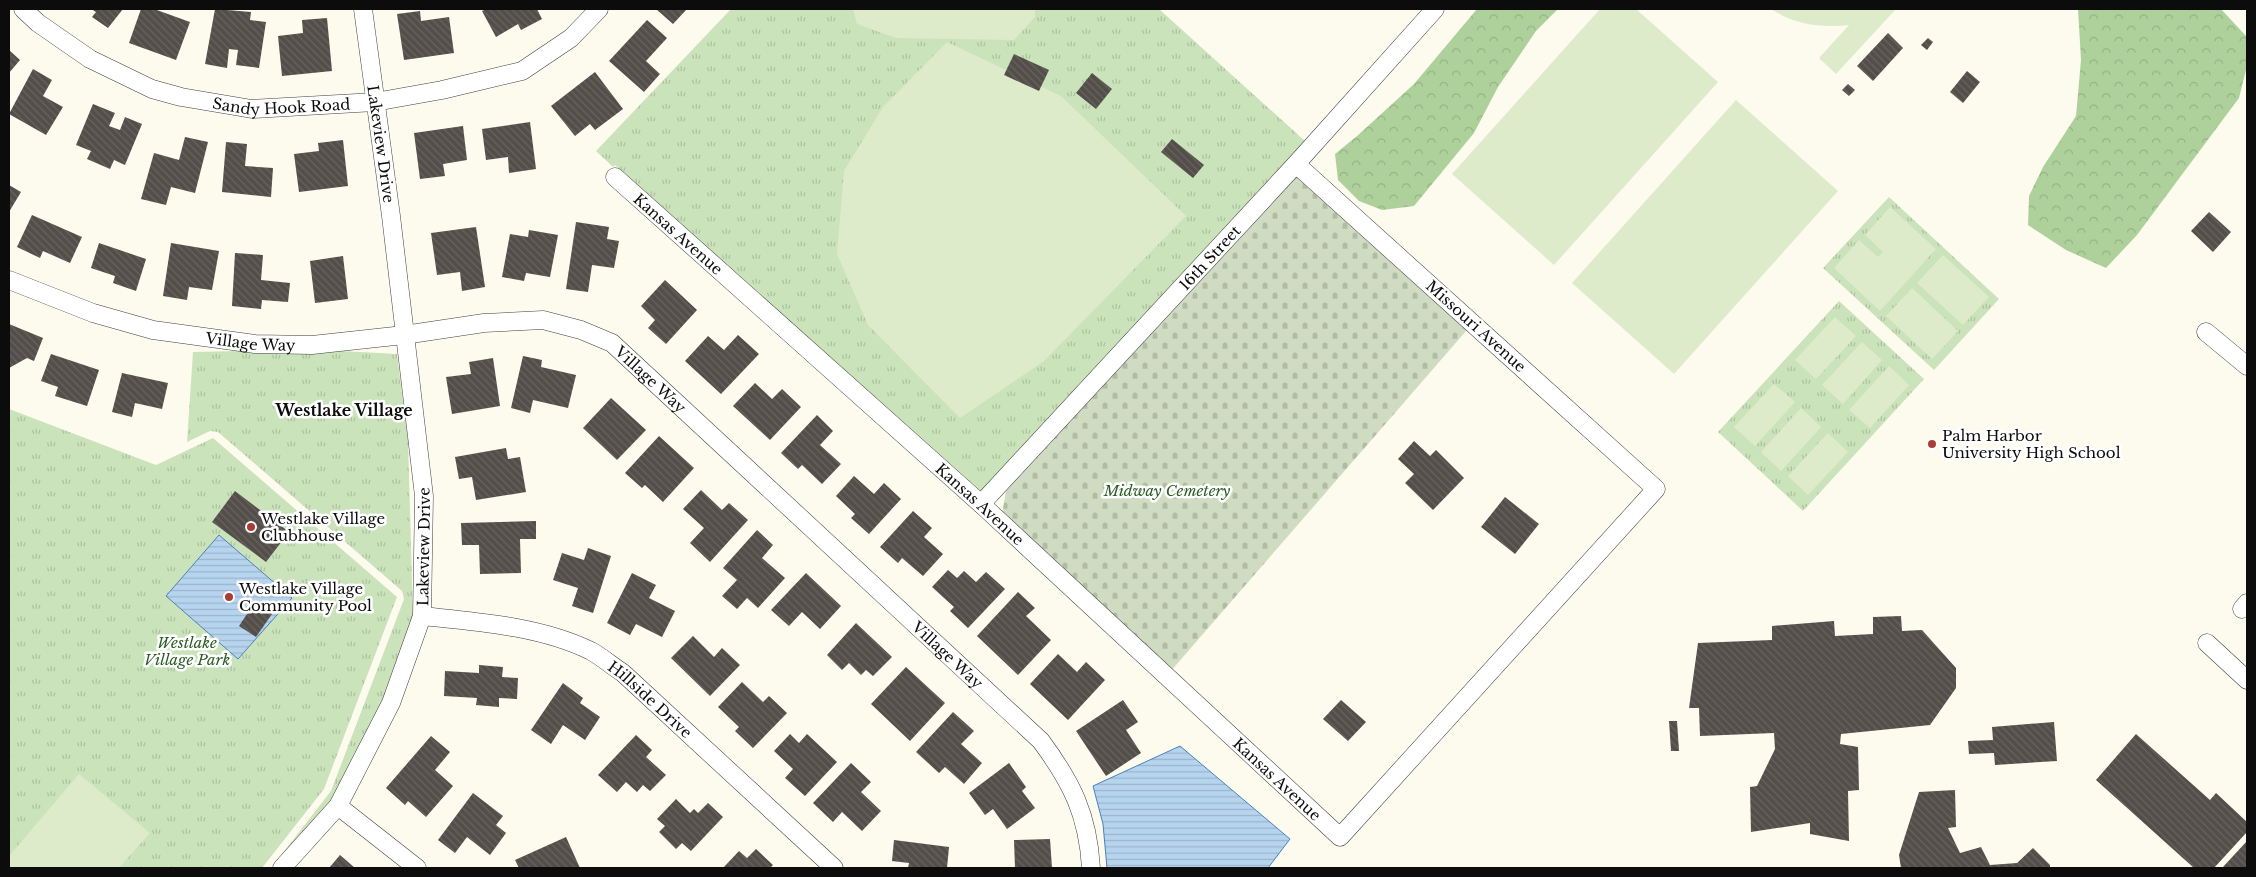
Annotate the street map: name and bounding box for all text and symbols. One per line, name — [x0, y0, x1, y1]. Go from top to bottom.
street label: Lakeview Drive — [363, 84, 399, 204]
street label: Sandy Hook Road — [211, 93, 351, 119]
street label: Kansas Avenue — [630, 189, 727, 278]
street label: 16th Street — [1175, 221, 1244, 294]
street label: Missouri Avenue — [1422, 276, 1530, 376]
street label: Village Way — [204, 328, 296, 354]
street label: Village Way — [611, 341, 691, 417]
district label: Westlake Village — [274, 400, 413, 420]
place label: Palm Harbor University High School — [1942, 426, 2121, 462]
marker: Palm Harbor University High School — [1926, 438, 1938, 450]
street label: Kansas Avenue — [932, 459, 1028, 549]
park label: Midway Cemetery — [1103, 481, 1231, 500]
street label: Lakeview Drive — [413, 486, 434, 606]
place label: Westlake Village Clubhouse — [260, 509, 385, 545]
marker: Westlake Village Clubhouse — [245, 521, 257, 533]
place label: Westlake Village Community Pool — [238, 579, 372, 615]
marker: Westlake Village Community Pool — [223, 591, 235, 603]
street label: Village Way — [908, 616, 988, 692]
park label: Westlake Village Park — [144, 633, 230, 669]
street label: Hillside Drive — [605, 656, 696, 742]
street label: Kansas Avenue — [1229, 733, 1325, 824]

